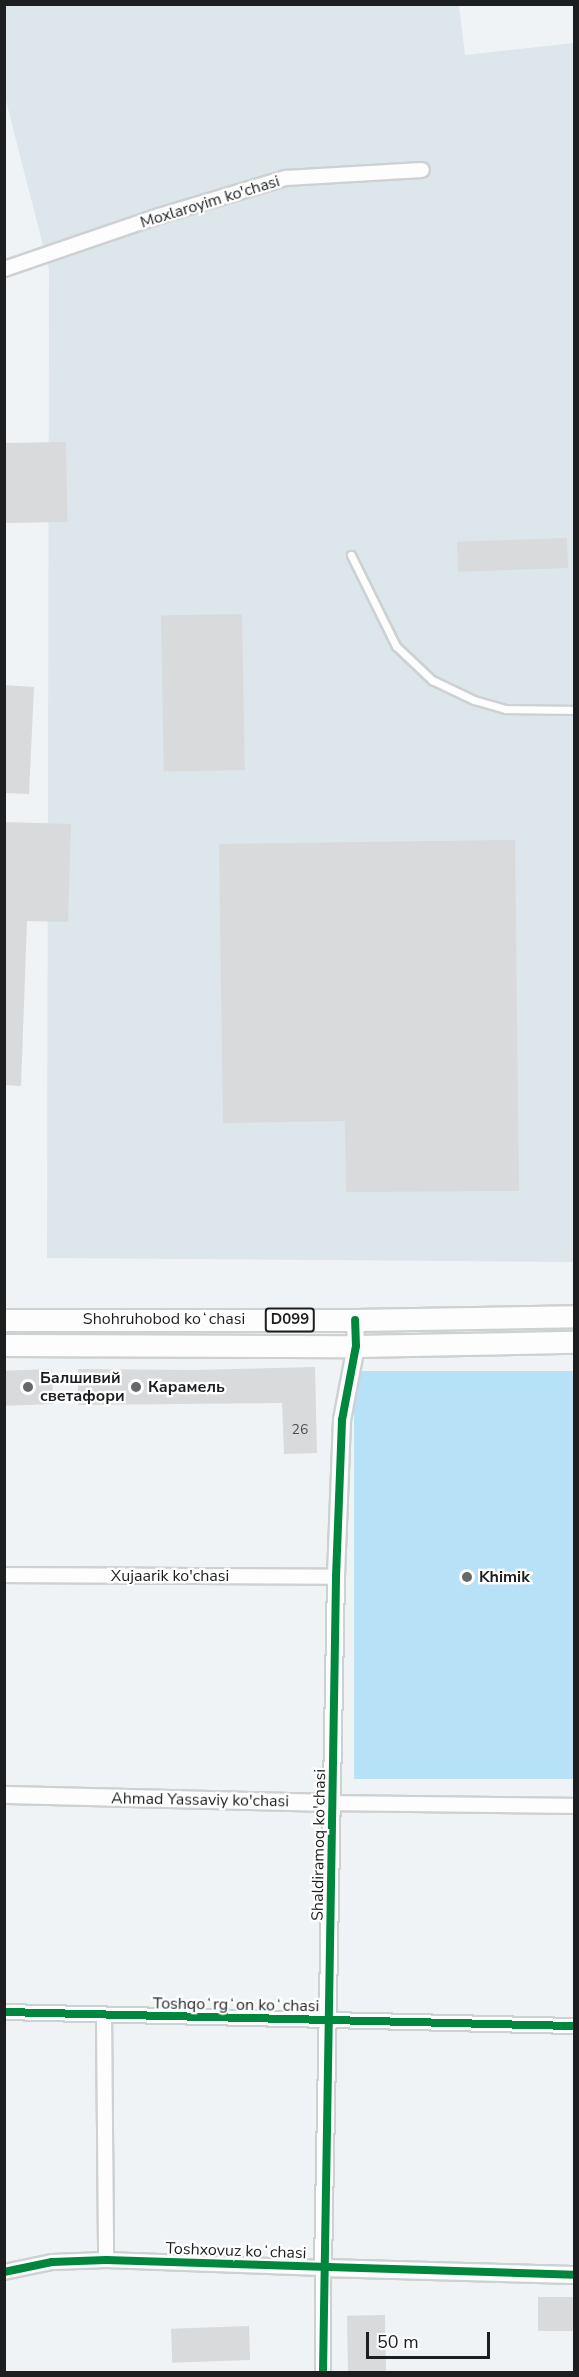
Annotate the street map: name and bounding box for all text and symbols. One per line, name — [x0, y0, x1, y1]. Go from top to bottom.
street label: Moxlaroyim ko'chasi — [138, 172, 282, 232]
road number: D099 — [264, 1308, 316, 1332]
street label: Shohruhobod koʻchasi — [83, 1309, 245, 1329]
place label: Балшивий светафори — [40, 1368, 125, 1406]
place label: Карамель — [148, 1377, 225, 1397]
marker: Балшивий светафори — [21, 1380, 35, 1394]
marker: Карамель — [129, 1380, 143, 1394]
house number: 26 — [292, 1422, 308, 1438]
street label: Xujaarik ko'chasi — [111, 1566, 229, 1586]
place label: Khimik — [479, 1567, 530, 1587]
marker: Khimik — [460, 1570, 474, 1584]
street label: Shaldiramoq ko'chasi — [308, 1769, 330, 1921]
street label: Ahmad Yassaviy ko'chasi — [111, 1789, 289, 1811]
street label: Toshqoʻrgʻon koʻchasi — [153, 1994, 319, 2016]
street label: Toshxovuz koʻchasi — [165, 2239, 307, 2263]
scale bar — [369, 2320, 494, 2358]
text: 50 m — [377, 2330, 419, 2354]

